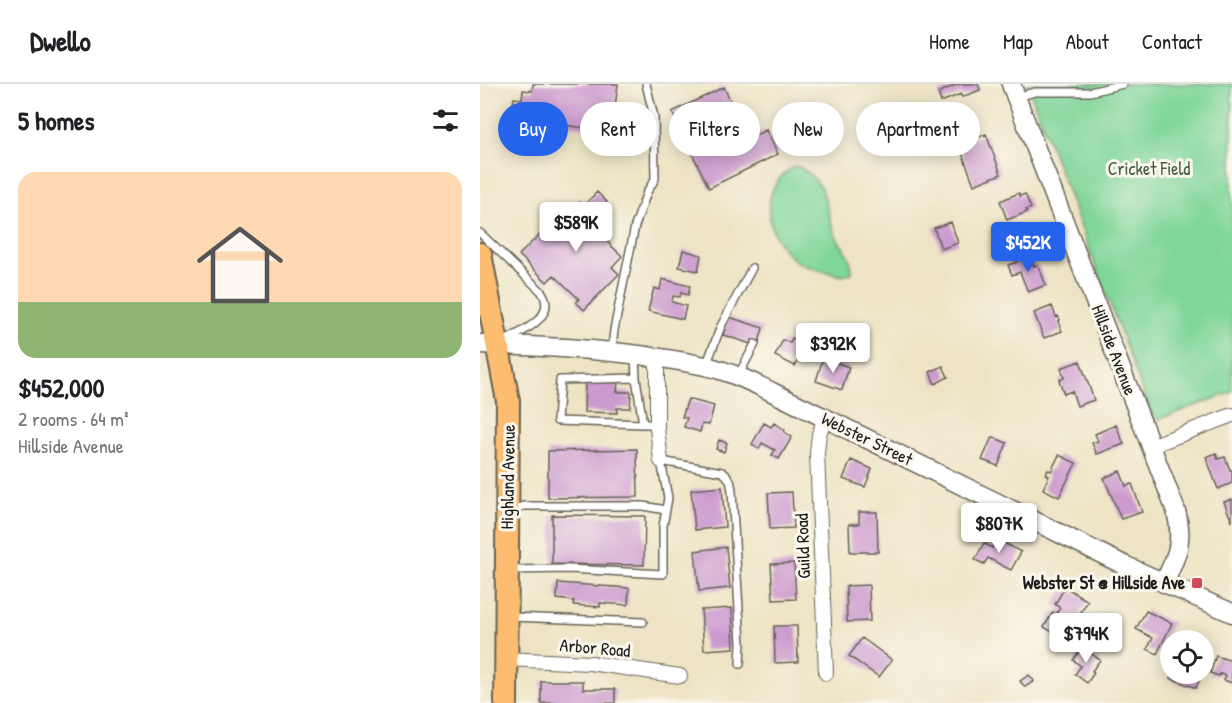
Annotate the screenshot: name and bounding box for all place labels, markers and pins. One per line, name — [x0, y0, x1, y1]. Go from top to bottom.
pin: $589K — [534, 202, 618, 253]
pin: $452K — [986, 222, 1070, 273]
pin: $392K — [791, 323, 875, 374]
pin: $807K — [957, 503, 1041, 554]
place label: Webster St @ Hillside Ave — [1023, 570, 1186, 595]
marker: Webster St @ Hillside Ave — [1190, 576, 1204, 590]
pin: $794K — [1044, 613, 1128, 664]

